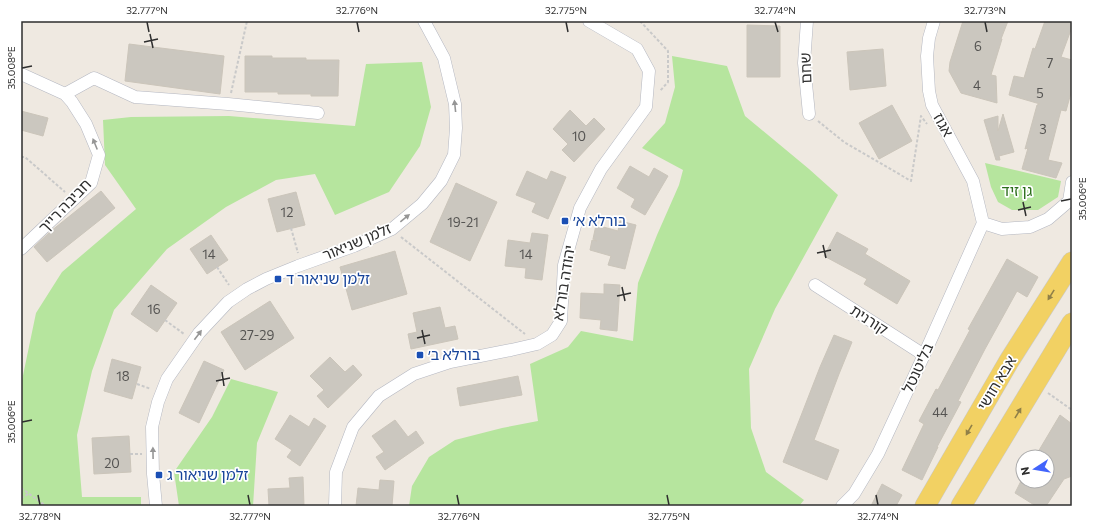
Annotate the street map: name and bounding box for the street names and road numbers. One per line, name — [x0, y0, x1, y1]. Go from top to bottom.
street label: שחם — [795, 52, 815, 84]
street label: אגוז — [930, 109, 958, 140]
street label: חביבה רייך — [34, 175, 94, 236]
street label: זלמן שניאור — [319, 219, 394, 264]
street label: יהודה בורלא — [548, 244, 578, 322]
street label: קורנית — [847, 300, 892, 338]
street label: בליטנטל — [898, 339, 937, 395]
street label: אבא חושי — [973, 352, 1019, 413]

